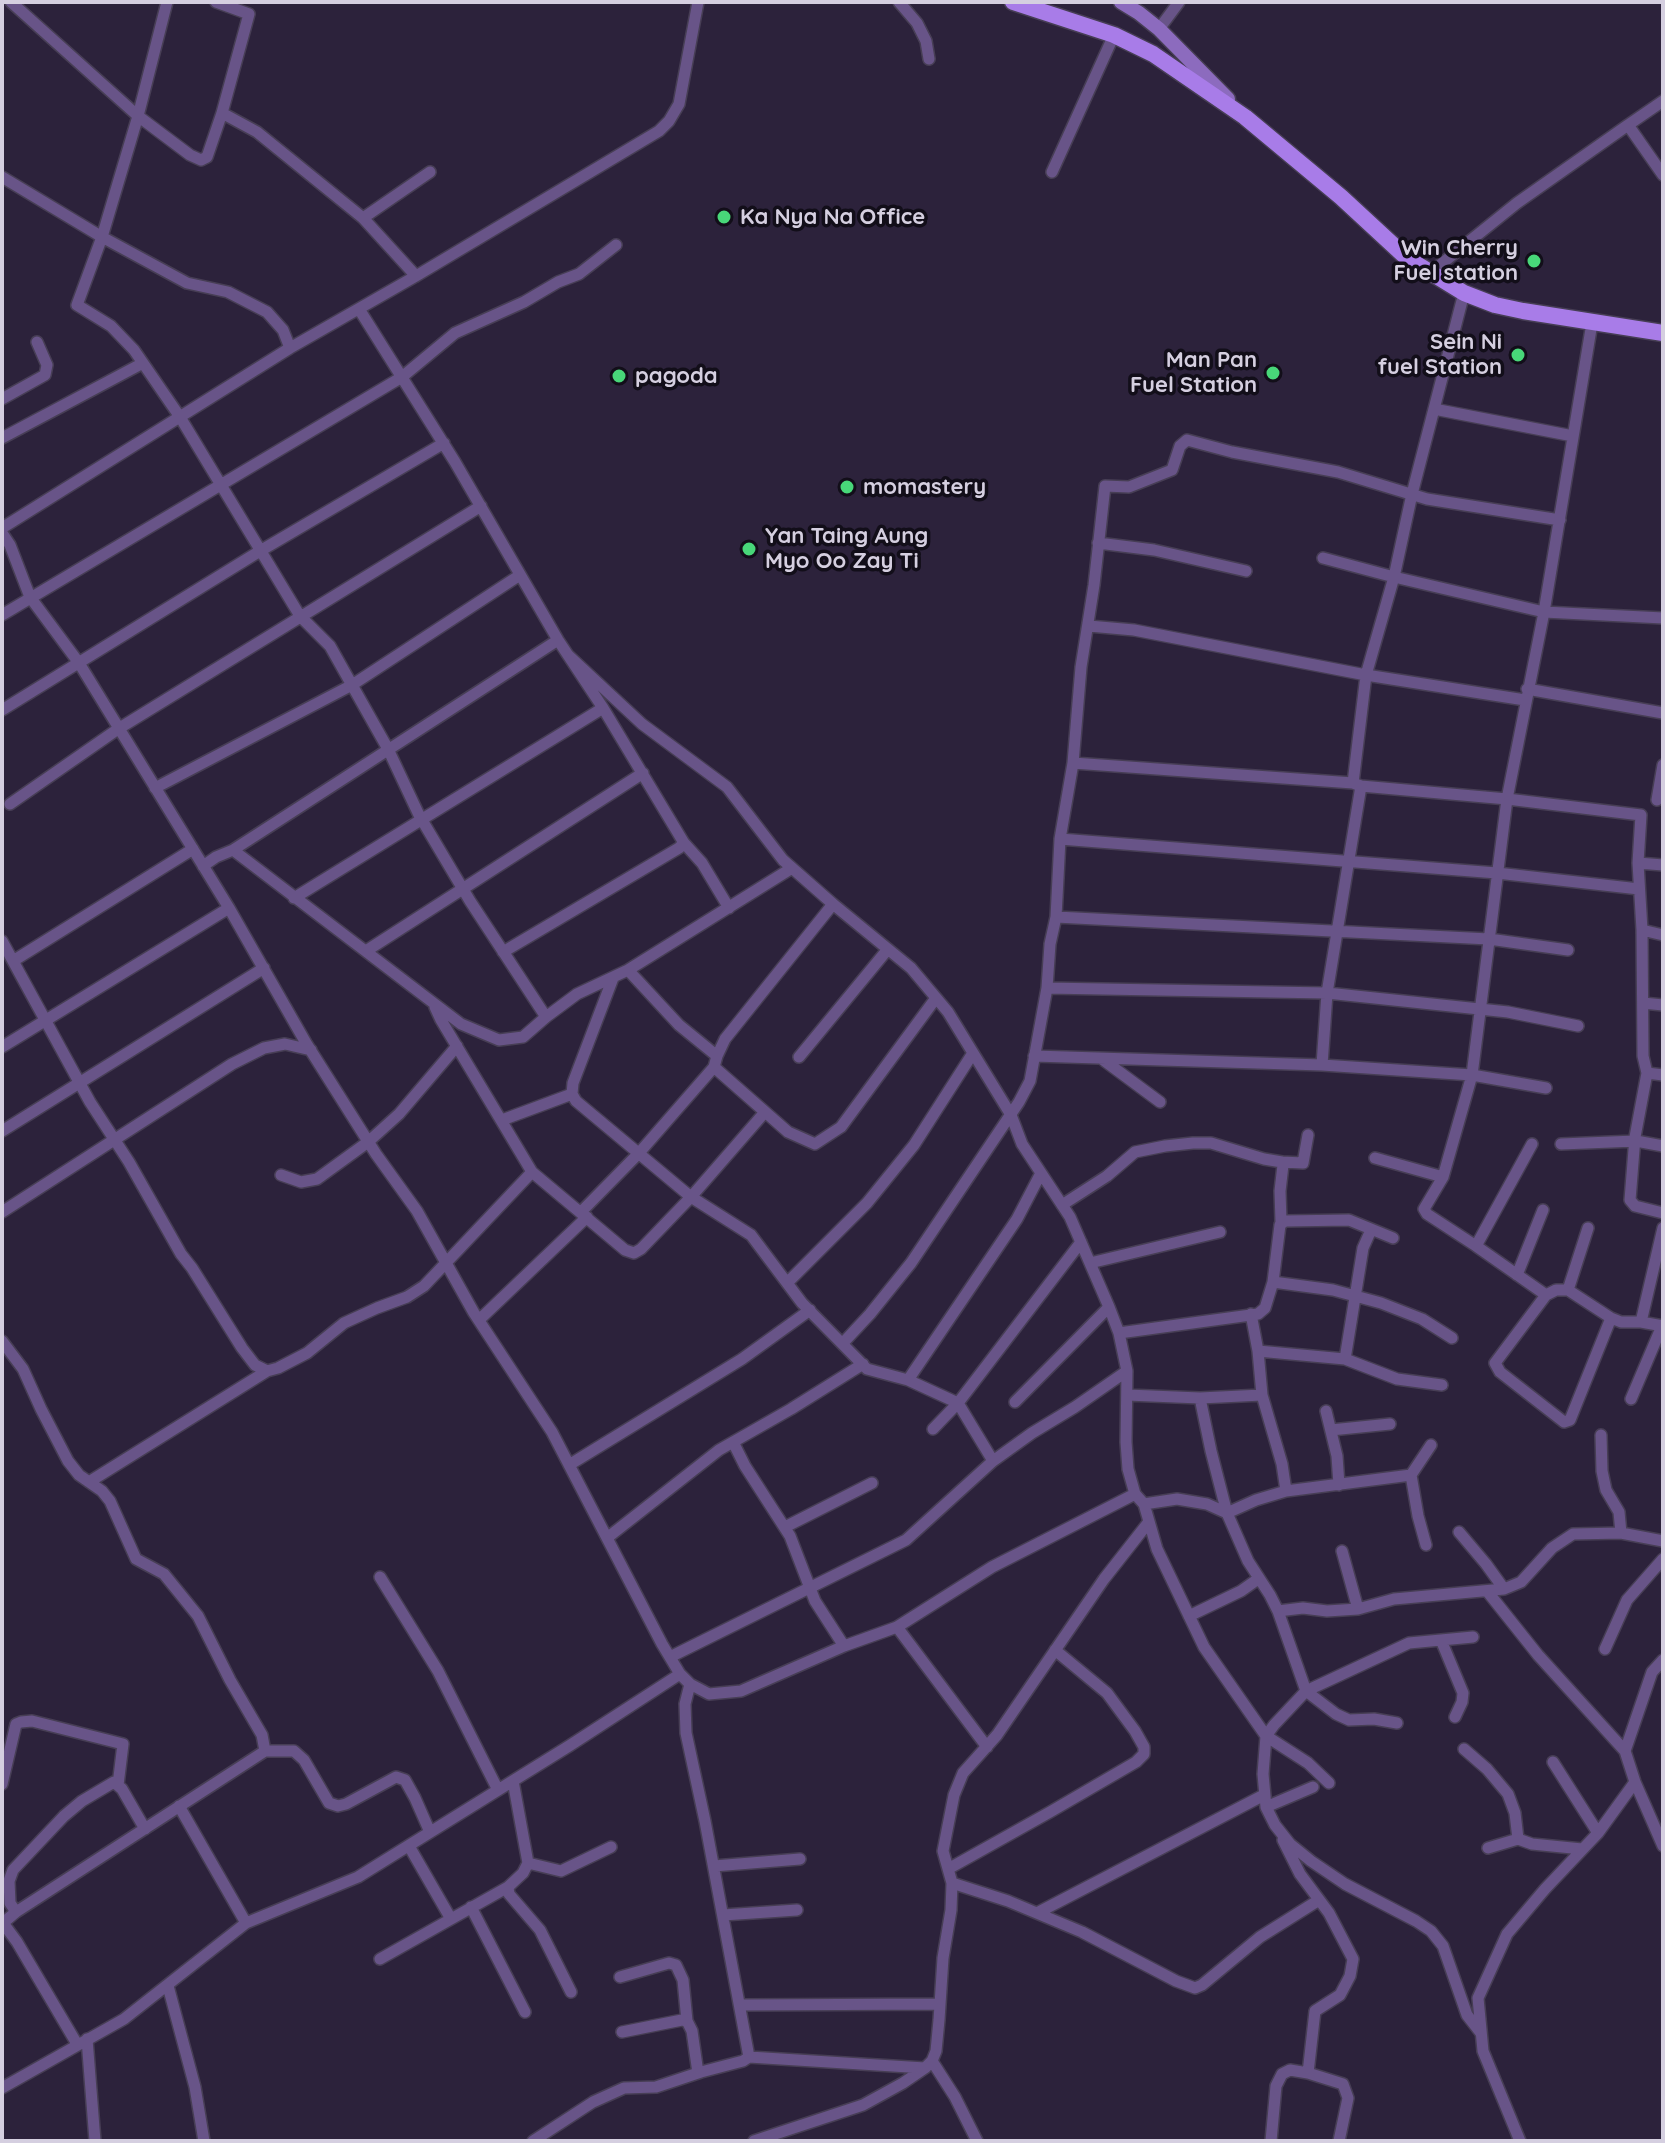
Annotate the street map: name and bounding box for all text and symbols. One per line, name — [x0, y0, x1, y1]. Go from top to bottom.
place label: Ka Nya Na Office — [740, 204, 925, 230]
marker: Ka Nya Na Office — [715, 208, 733, 226]
place label: Win Cherry Fuel station — [1394, 235, 1518, 286]
marker: Win Cherry Fuel station — [1525, 252, 1543, 270]
place label: Sein Ni fuel Station — [1377, 329, 1502, 380]
marker: Sein Ni fuel Station — [1509, 346, 1527, 364]
place label: Man Pan Fuel Station — [1130, 347, 1257, 398]
place label: pagoda — [635, 363, 718, 389]
marker: Man Pan Fuel Station — [1264, 364, 1282, 382]
marker: pagoda — [610, 367, 628, 385]
place label: momastery — [863, 474, 986, 500]
marker: momastery — [838, 478, 856, 496]
place label: Yan Taing Aung Myo Oo Zay Ti — [765, 523, 928, 574]
marker: Yan Taing Aung Myo Oo Zay Ti — [740, 540, 758, 558]

